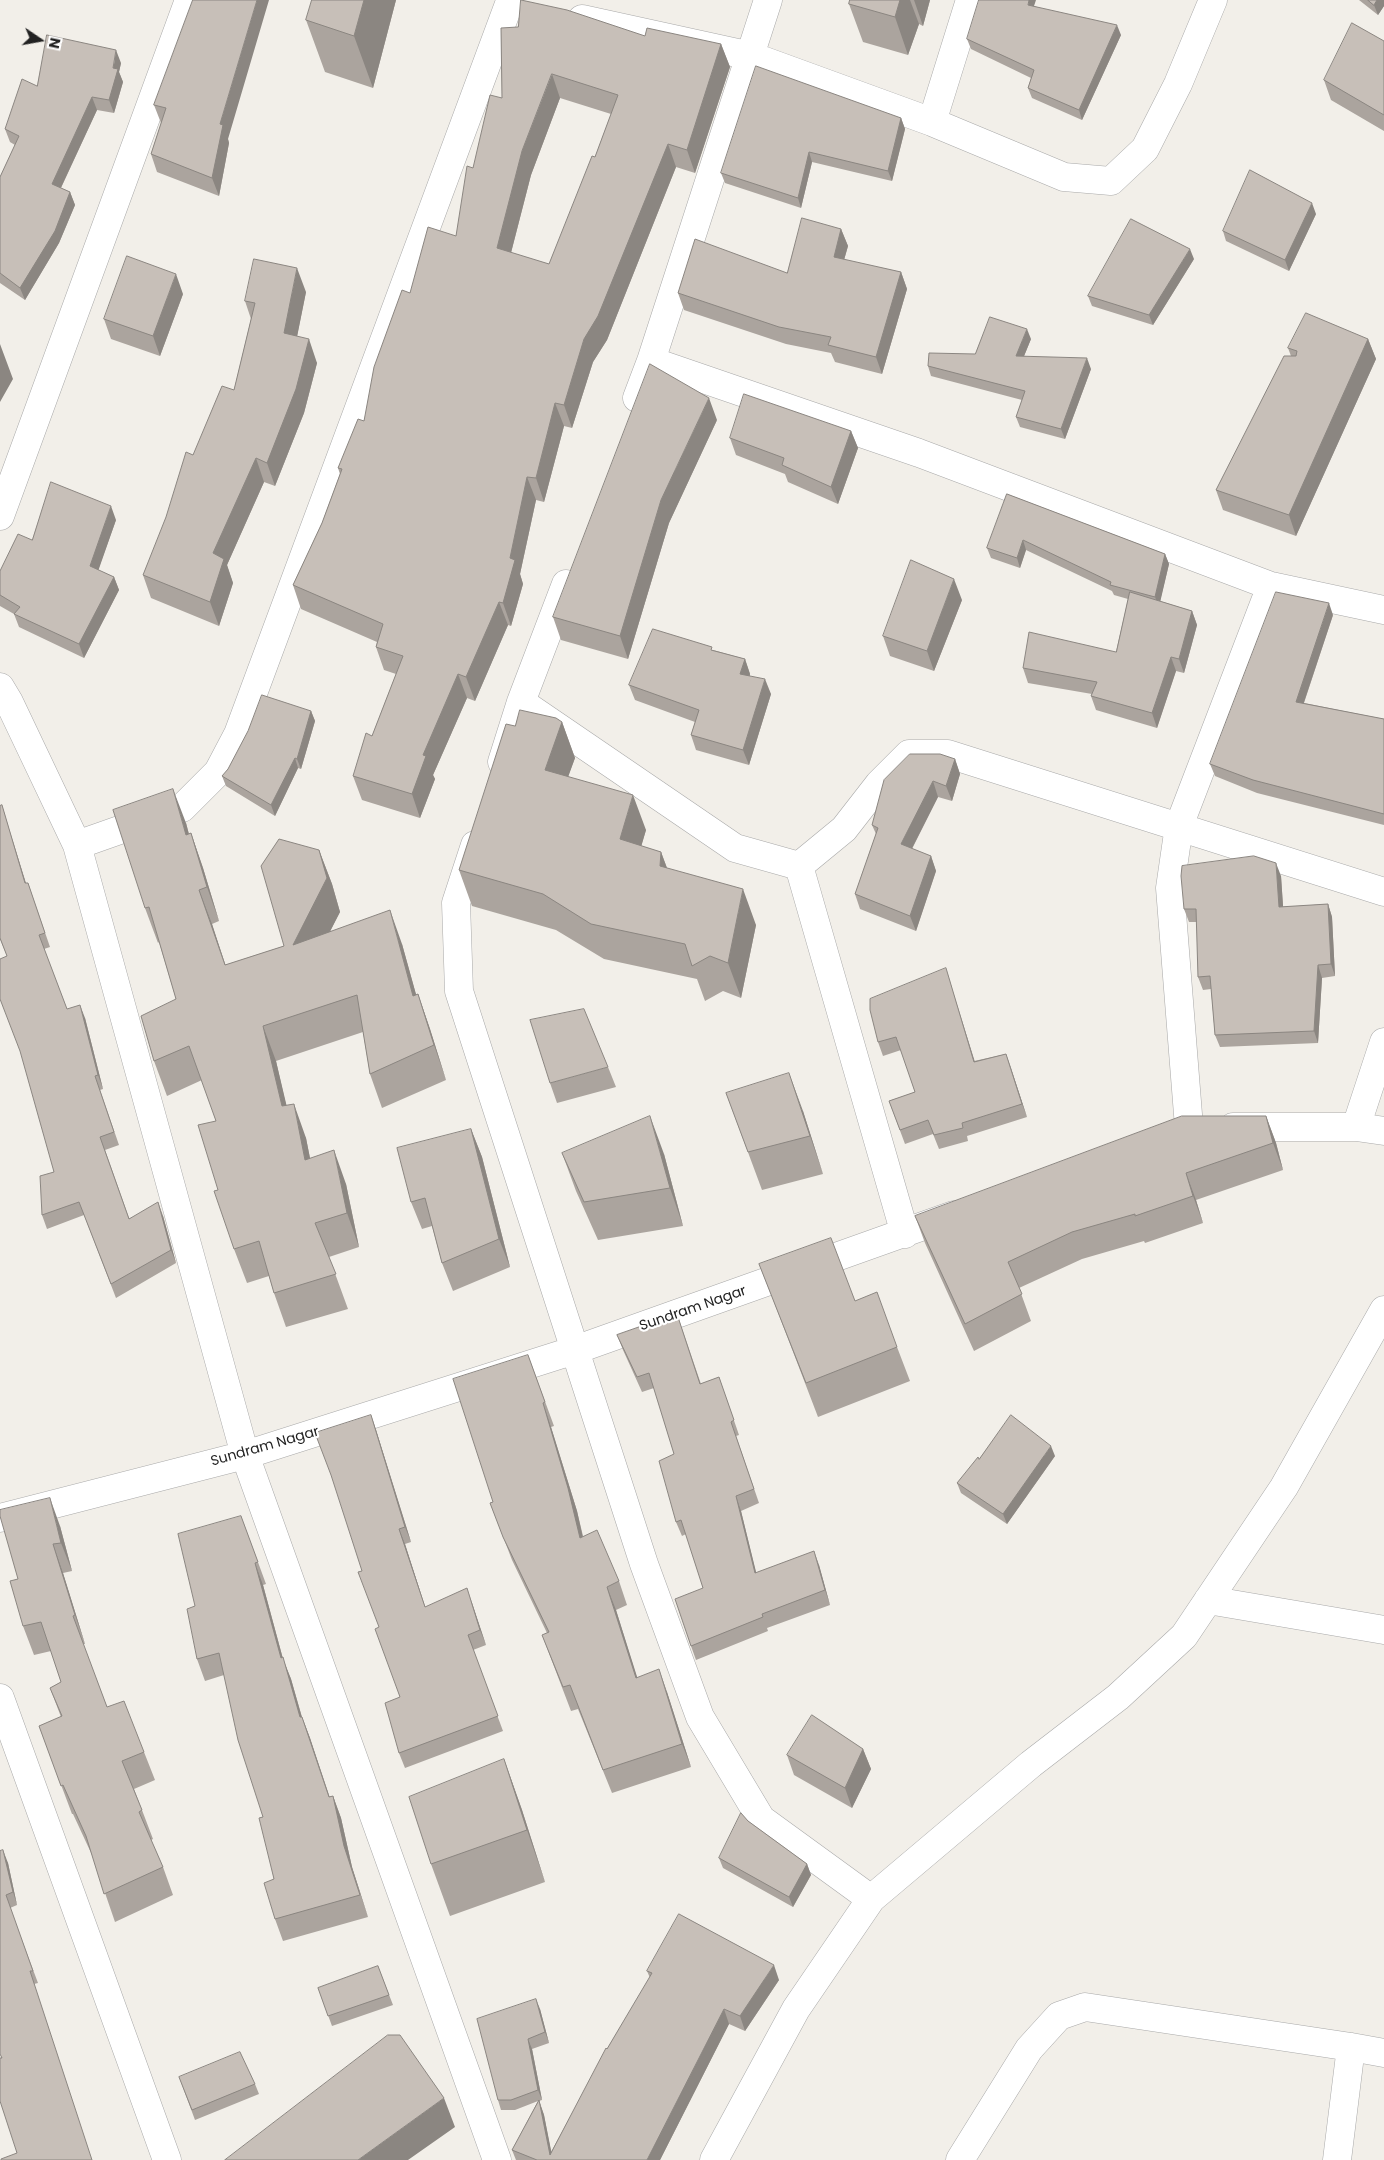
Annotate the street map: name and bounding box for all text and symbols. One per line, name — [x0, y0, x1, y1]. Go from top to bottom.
north arrow — [15, 15, 65, 65]
text: N — [44, 36, 66, 50]
street label: Sundram Nagar — [637, 1283, 749, 1335]
street label: Sundram Nagar — [209, 1424, 321, 1470]

